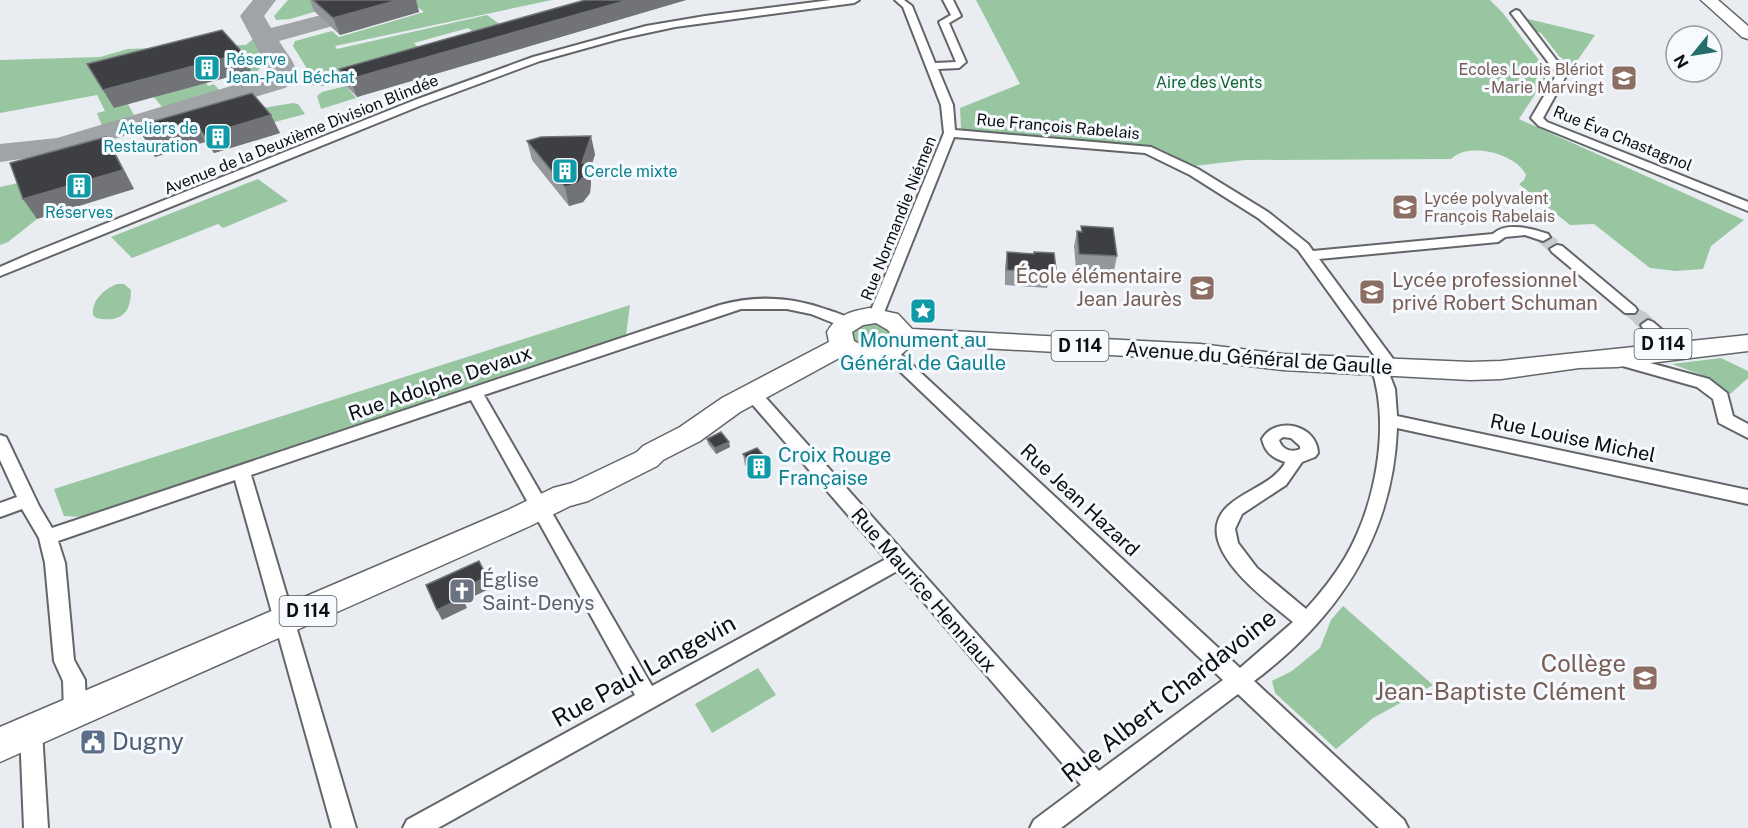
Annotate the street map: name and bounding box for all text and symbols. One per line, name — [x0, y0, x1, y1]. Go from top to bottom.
north arrow — [1664, 24, 1724, 84]
place label: Réserve Jean-Paul Béchat — [226, 50, 355, 87]
text: N — [1670, 51, 1693, 71]
building icon: Réserve Jean-Paul Béchat — [192, 53, 222, 83]
place label: Ecoles Louis Blériot - Marie Marvingt — [1459, 60, 1604, 97]
school or university icon: Ecoles Louis Blériot - Marie Marvingt — [1609, 63, 1639, 93]
street label: Avenue de la Deuxième Division Blindée — [161, 71, 441, 198]
park label: Aire des Vents — [1156, 73, 1262, 92]
street label: Rue Éva Chastagnol — [1551, 101, 1696, 175]
street label: Rue François Rabelais — [976, 110, 1140, 143]
place label: Ateliers de Restauration — [103, 119, 198, 156]
building icon: Ateliers de Restauration — [203, 122, 233, 152]
street label: Rue Normandie Niémen — [857, 133, 940, 303]
building icon: Cercle mixte — [550, 156, 580, 186]
place label: Cercle mixte — [584, 162, 678, 181]
building icon: Réserves — [64, 171, 94, 201]
place label: Lycée polyvalent François Rabelais — [1424, 189, 1555, 226]
school or university icon: Lycée polyvalent François Rabelais — [1390, 192, 1420, 222]
place label: Réserves — [45, 203, 113, 222]
place label: École élémentaire Jean Jaurès — [1015, 263, 1182, 311]
place label: Lycée professionnel privé Robert Schuman — [1392, 268, 1598, 315]
school or university icon: École élémentaire Jean Jaurès — [1187, 273, 1217, 303]
school or university icon: Lycée professionnel privé Robert Schuman — [1357, 277, 1387, 307]
place icon: Monument au Général de Gaulle — [908, 296, 938, 326]
place label: Monument au Général de Gaulle — [840, 328, 1006, 375]
road number: D 114 — [1634, 329, 1692, 359]
road number: D 114 — [1052, 331, 1108, 361]
street label: Avenue du Général de Gaulle — [1125, 337, 1393, 379]
street label: Rue Adolphe Devaux — [345, 340, 535, 426]
street label: Rue Louise Michel — [1488, 409, 1658, 467]
street label: Rue Jean Hazard — [1015, 439, 1145, 561]
place label: Croix Rouge Française — [778, 443, 891, 490]
building icon: Croix Rouge Française — [744, 452, 774, 482]
street label: Rue Maurice Henniaux — [846, 503, 1002, 677]
place label: Église Saint-Denys — [482, 567, 594, 615]
church icon: Église Saint-Denys — [447, 576, 477, 606]
road number: D 114 — [280, 596, 336, 626]
street label: Rue Albert Chardavoine — [1056, 603, 1281, 788]
street label: Rue Paul Langevin — [547, 608, 740, 732]
place label: Collège Jean-Baptiste Clément — [1375, 649, 1626, 705]
school or university icon: Collège Jean-Baptiste Clément — [1630, 663, 1660, 693]
public building icon: Dugny — [78, 727, 108, 757]
place label: Dugny — [112, 727, 184, 755]

